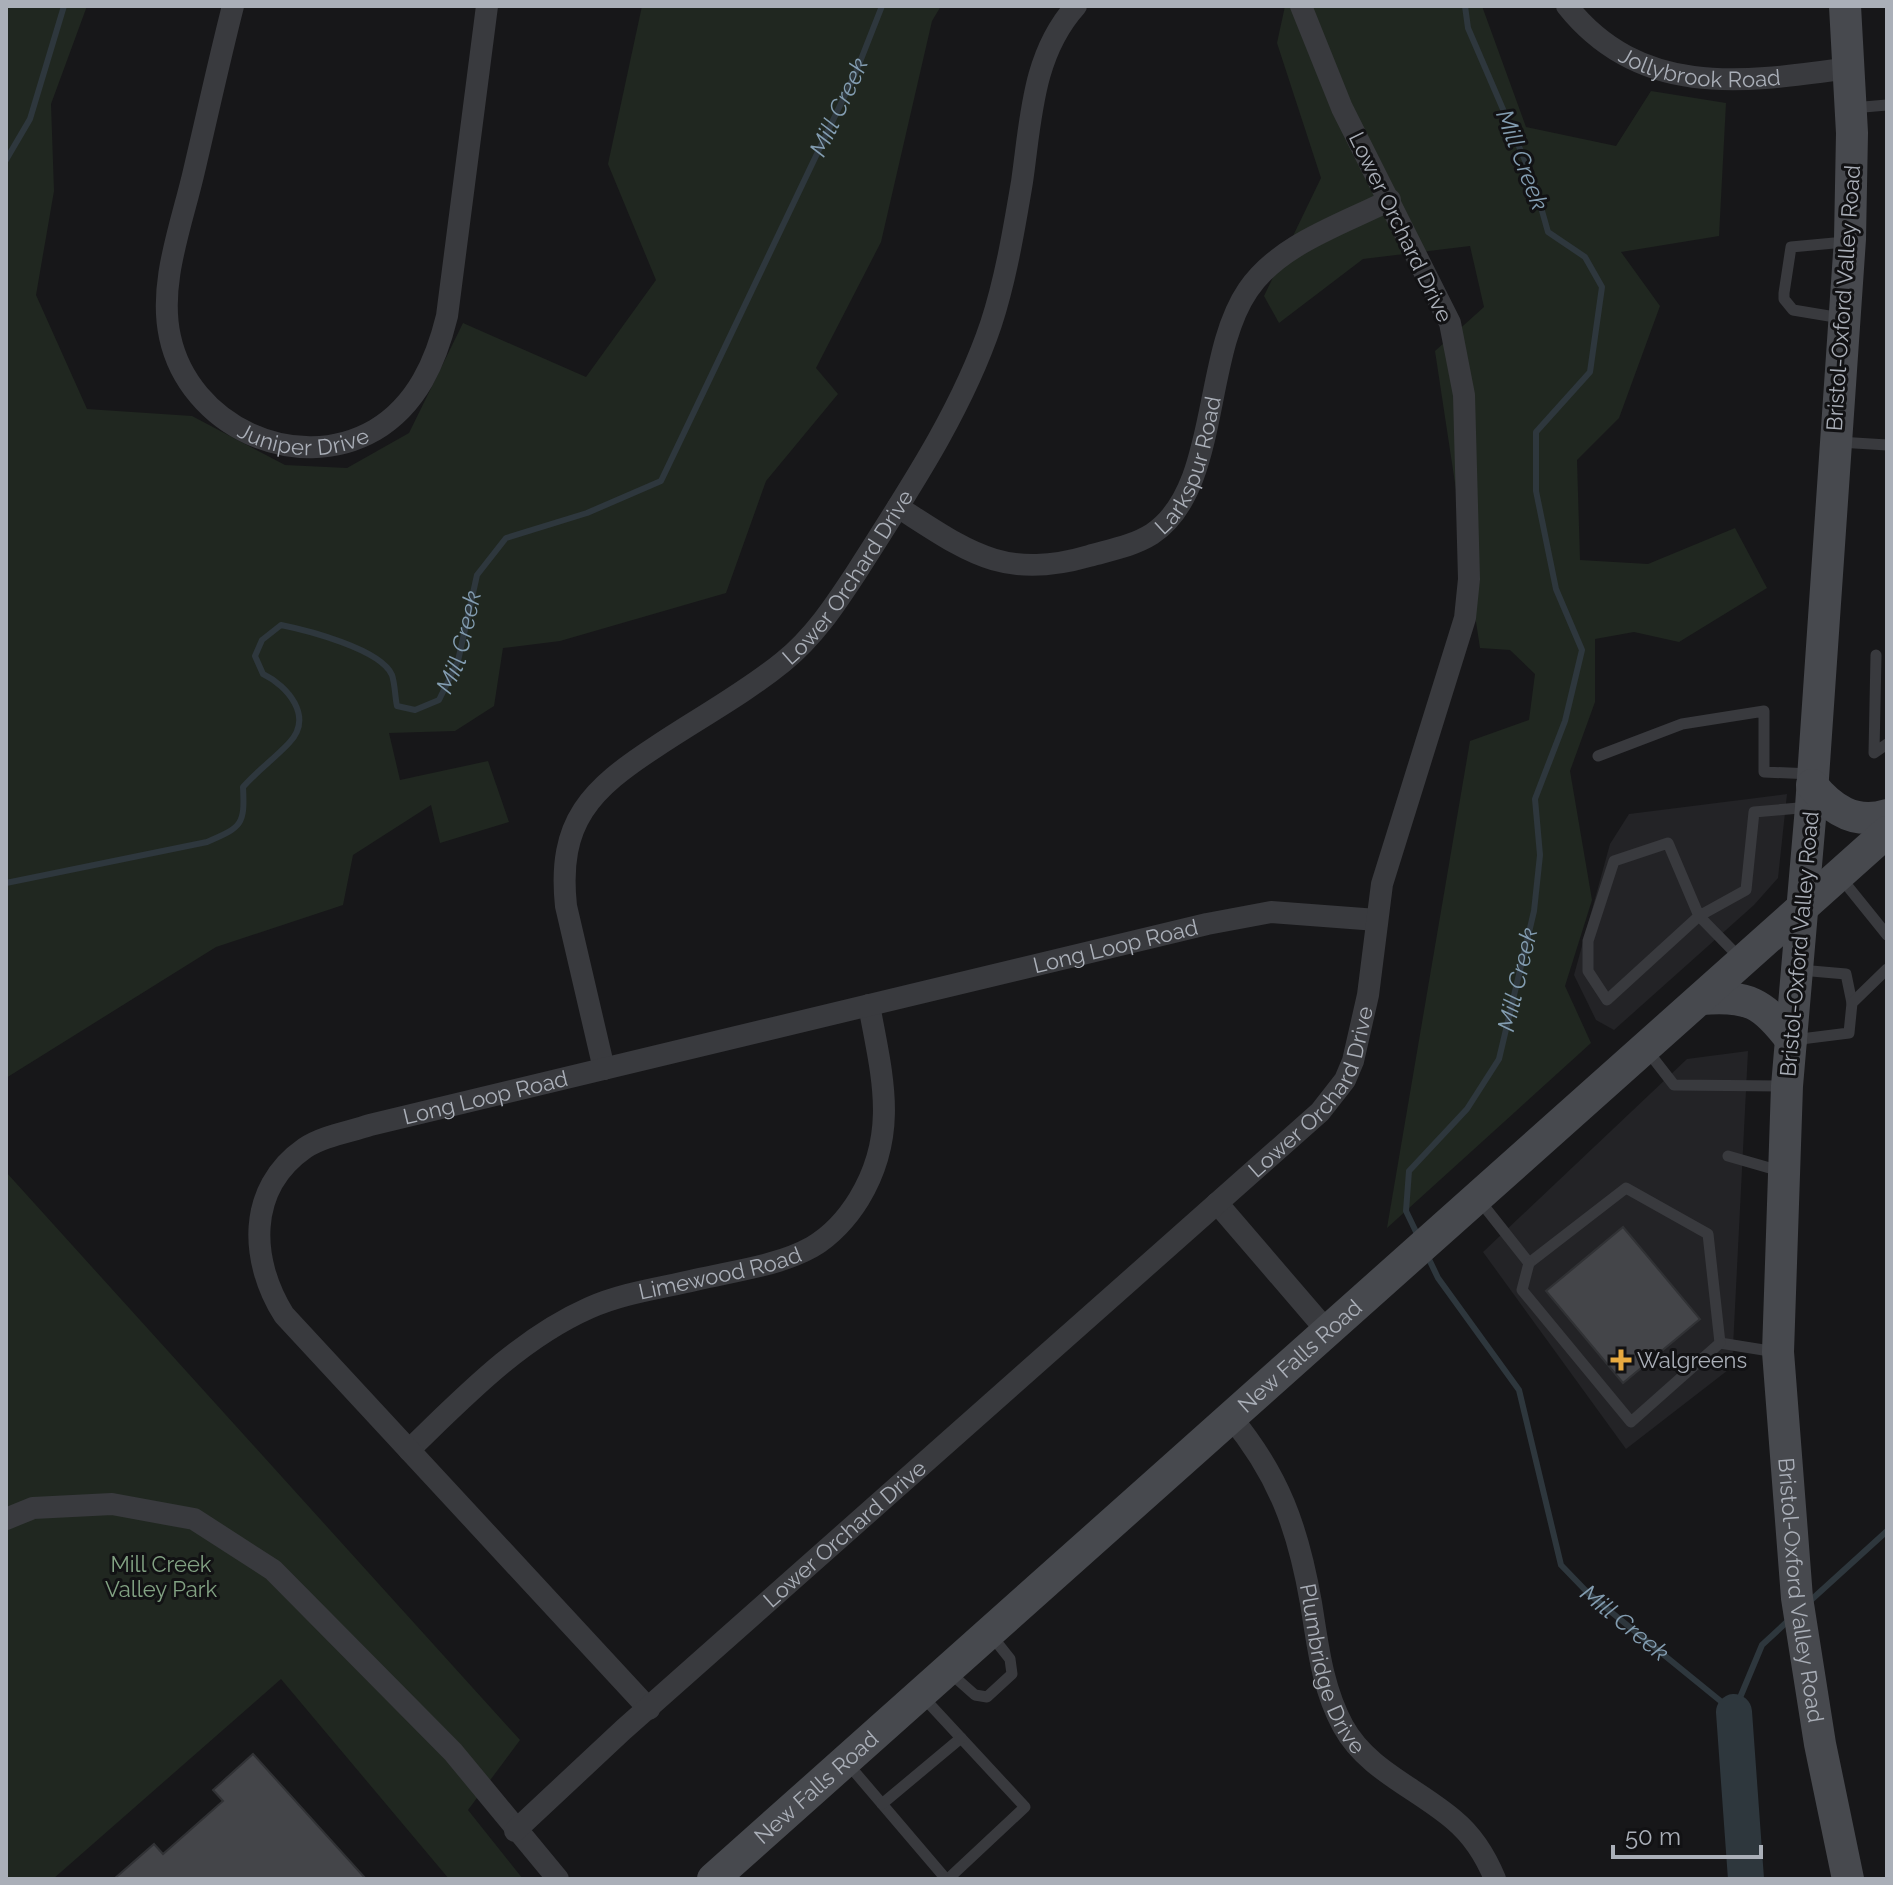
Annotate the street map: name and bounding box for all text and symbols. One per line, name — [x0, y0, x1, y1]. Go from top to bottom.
street label: Jollybrook Road — [1615, 42, 1782, 92]
water label: Mill Creek — [803, 53, 874, 161]
water label: Mill Creek — [1490, 105, 1555, 214]
street label: Lower Orchard Drive — [1344, 128, 1458, 326]
street label: Bristol-Oxford Valley Road — [1821, 164, 1865, 432]
street label: Larkspur Road — [1149, 394, 1226, 539]
street label: Juniper Drive — [234, 417, 373, 460]
street label: Lower Orchard Drive — [777, 485, 918, 670]
water label: Mill Creek — [430, 588, 487, 698]
street label: Bristol-Oxford Valley Road — [1774, 810, 1824, 1078]
street label: Long Loop Road — [1030, 914, 1200, 978]
water label: Mill Creek — [1491, 925, 1544, 1034]
street label: Lower Orchard Drive — [1243, 1004, 1378, 1183]
street label: Long Loop Road — [400, 1065, 570, 1130]
street label: Limewood Road — [636, 1241, 805, 1305]
street label: New Falls Road — [1232, 1294, 1367, 1418]
place label: Walgreens — [1637, 1347, 1747, 1373]
marker: Walgreens — [1612, 1351, 1630, 1369]
street label: Lower Orchard Drive — [758, 1455, 931, 1612]
street label: Bristol-Oxford Valley Road — [1773, 1457, 1829, 1724]
park label: Mill Creek Valley Park — [105, 1551, 217, 1602]
water label: Mill Creek — [1575, 1578, 1675, 1667]
street label: Plumbridge Drive — [1295, 1581, 1371, 1759]
street label: New Falls Road — [749, 1725, 883, 1849]
scale bar — [1613, 1809, 1761, 1859]
text: 50 m — [1625, 1822, 1681, 1851]

